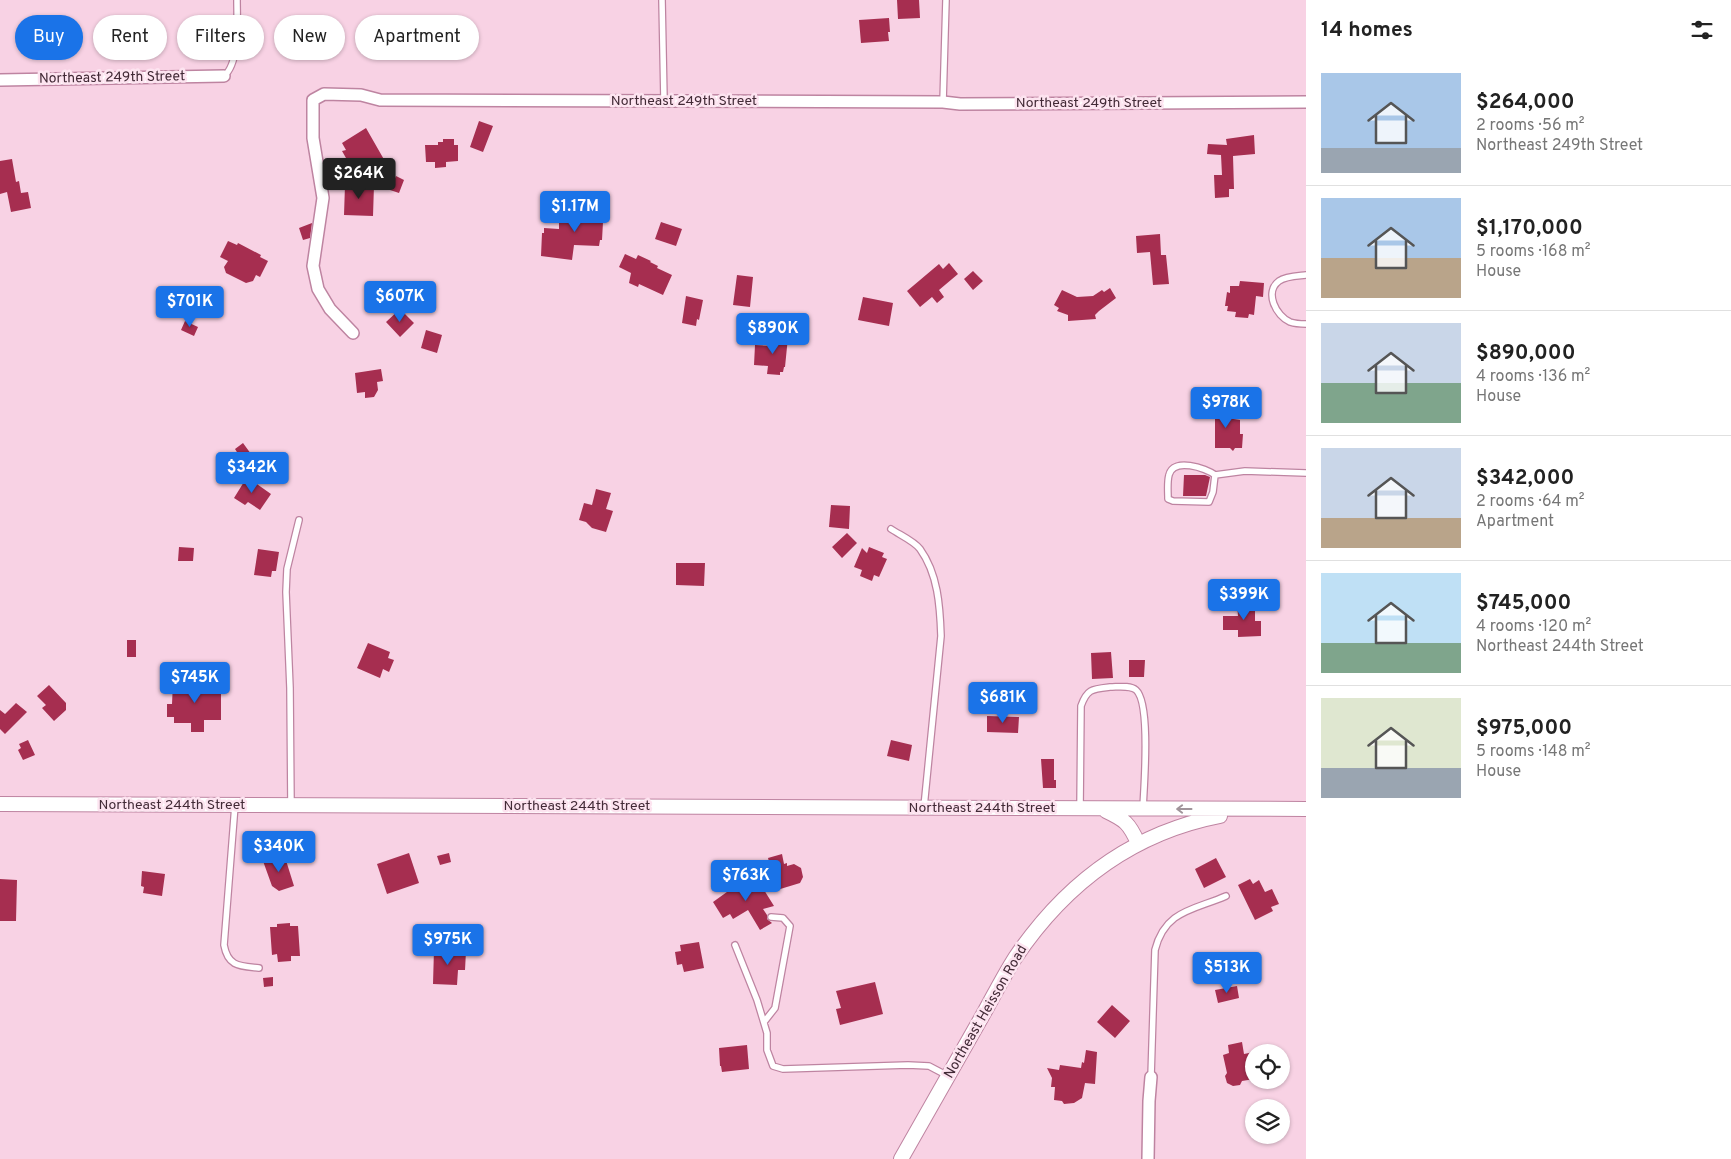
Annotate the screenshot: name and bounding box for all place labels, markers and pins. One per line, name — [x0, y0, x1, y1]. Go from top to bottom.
pin: $264K — [324, 158, 394, 200]
pin: $1.17M — [534, 190, 616, 233]
pin: $607K — [365, 280, 435, 323]
pin: $701K — [155, 286, 225, 328]
pin: $890K — [738, 312, 808, 355]
pin: $978K — [1191, 386, 1261, 429]
pin: $342K — [217, 452, 287, 494]
pin: $399K — [1209, 578, 1279, 621]
pin: $745K — [160, 662, 230, 704]
pin: $681K — [968, 682, 1038, 724]
pin: $340K — [244, 830, 314, 873]
pin: $763K — [711, 860, 781, 902]
pin: $975K — [413, 924, 483, 966]
pin: $513K — [1192, 952, 1262, 994]

